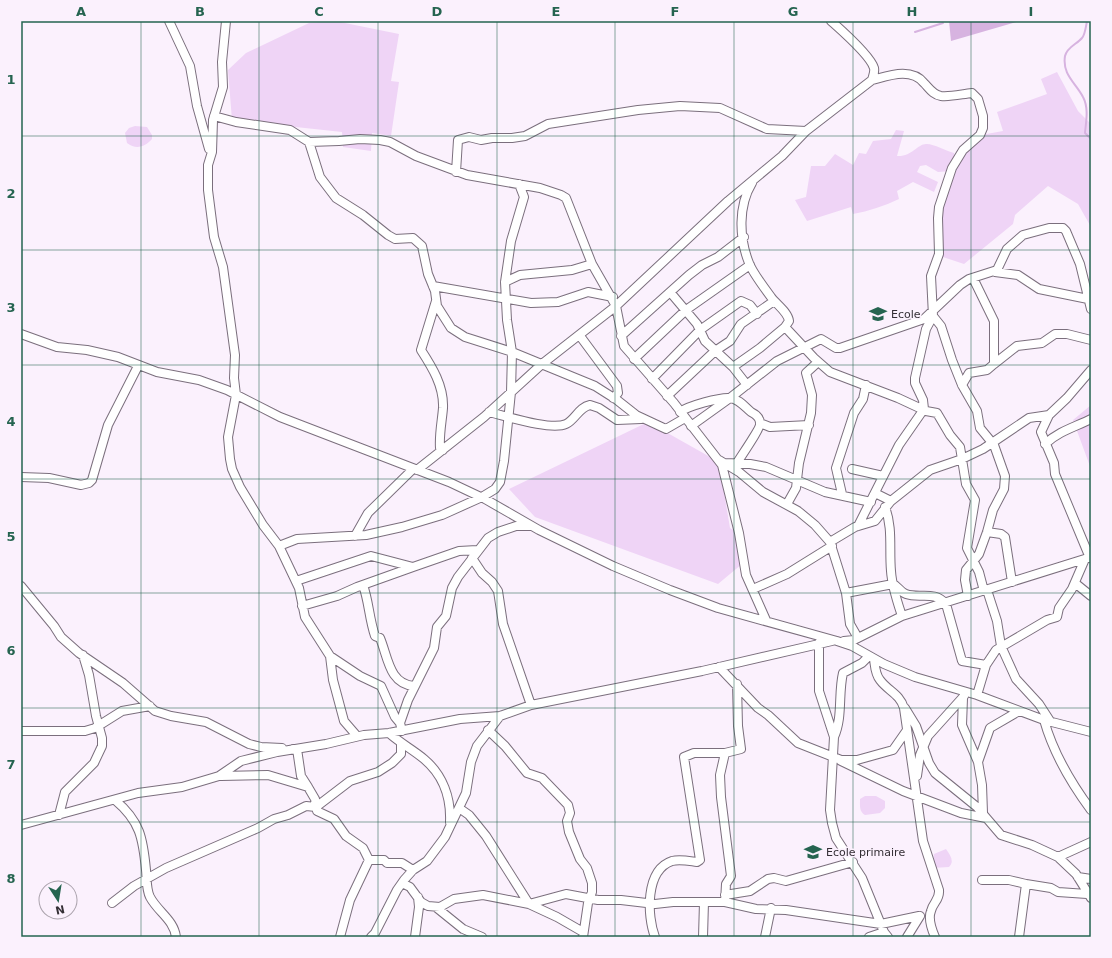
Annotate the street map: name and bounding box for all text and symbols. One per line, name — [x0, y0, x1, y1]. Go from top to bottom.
text: A — [76, 4, 86, 19]
text: B — [195, 4, 205, 19]
text: C — [314, 4, 324, 19]
text: D — [432, 4, 443, 19]
text: E — [552, 4, 560, 19]
text: F — [671, 4, 679, 19]
text: G — [788, 4, 798, 19]
text: H — [907, 4, 917, 19]
text: I — [1029, 4, 1033, 19]
text: 1 — [6, 72, 16, 87]
text: 2 — [6, 186, 16, 201]
text: 3 — [6, 300, 16, 315]
school or university icon: Ecole — [868, 304, 888, 324]
place label: Ecole — [891, 308, 921, 321]
text: 4 — [6, 414, 16, 429]
text: 5 — [6, 529, 16, 544]
text: 6 — [6, 643, 16, 658]
text: 7 — [6, 757, 16, 772]
school or university icon: Ecole primaire — [803, 842, 823, 862]
place label: Ecole primaire — [826, 846, 905, 859]
text: 8 — [6, 871, 16, 886]
north arrow — [38, 880, 78, 920]
text: N — [54, 902, 66, 917]

